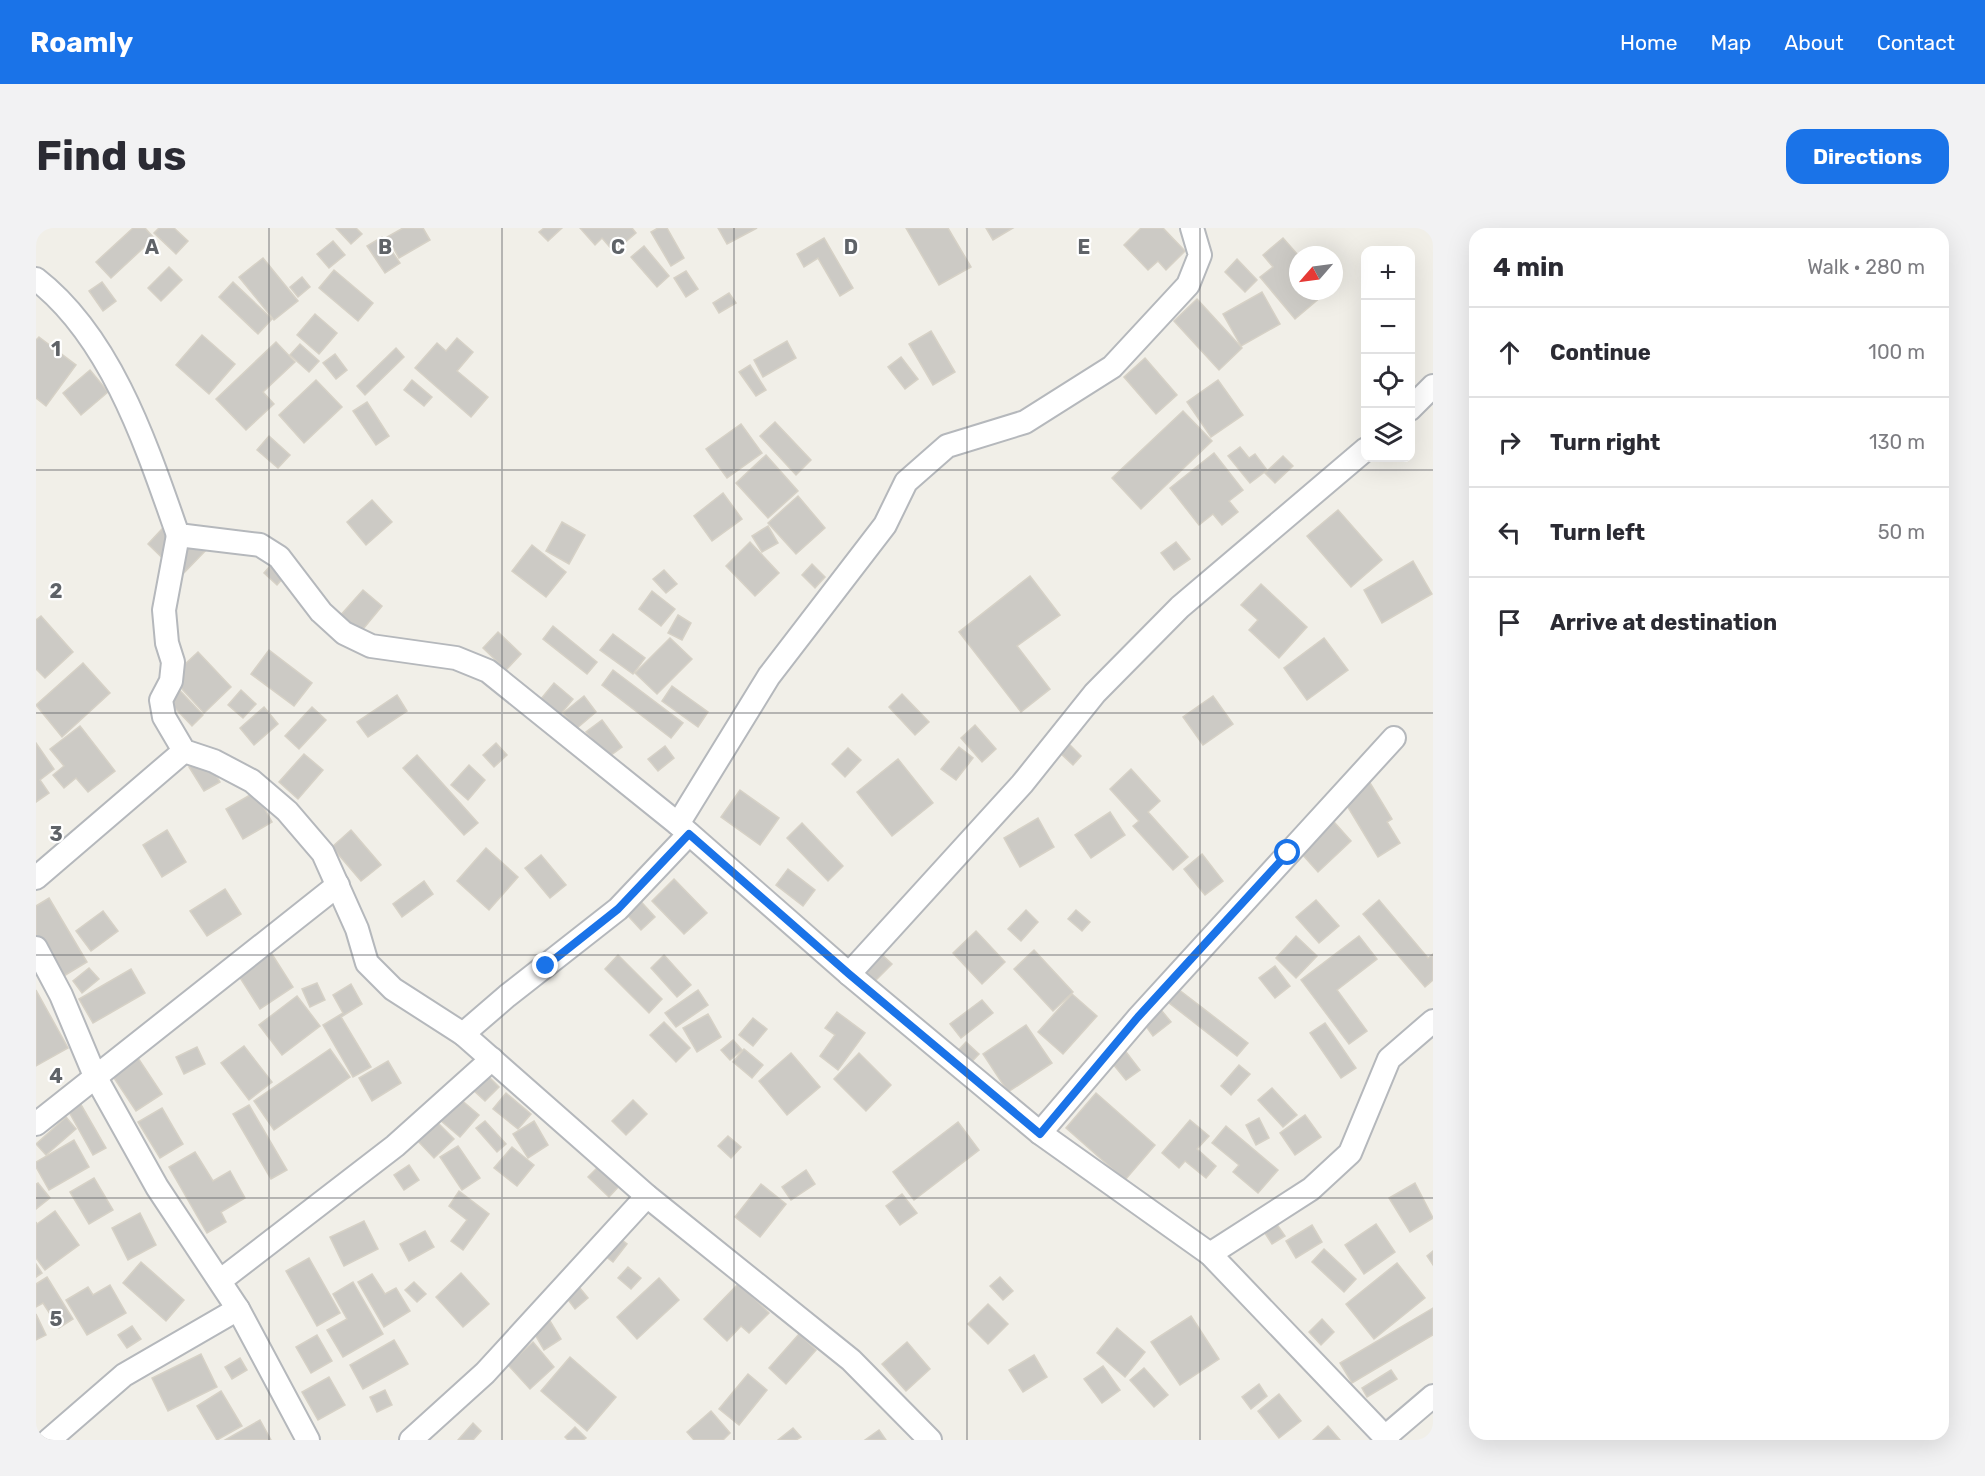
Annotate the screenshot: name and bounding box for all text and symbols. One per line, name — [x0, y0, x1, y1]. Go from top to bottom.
text: Roamly — [30, 26, 133, 59]
text: Home — [1620, 30, 1677, 55]
text: Map — [1710, 30, 1751, 55]
text: About — [1784, 30, 1844, 55]
text: Contact — [1877, 30, 1955, 55]
button: Directions — [1786, 129, 1949, 184]
text: Find us — [36, 131, 187, 181]
text: A — [145, 235, 160, 259]
text: B — [378, 235, 392, 259]
text: C — [611, 235, 625, 259]
text: D — [844, 235, 858, 259]
text: E — [1078, 235, 1090, 259]
north arrow — [1289, 246, 1343, 300]
map controls — [1361, 246, 1415, 462]
button: + — [1361, 246, 1415, 300]
text: 4 min — [1493, 252, 1564, 283]
text: Walk · 280 m — [1807, 255, 1925, 279]
button: − — [1361, 300, 1415, 354]
icon: ahead — [1493, 336, 1526, 369]
text: 1 — [51, 337, 61, 361]
text: Continue — [1550, 339, 1651, 366]
text: 100 m — [1868, 340, 1925, 364]
button: locate — [1361, 354, 1415, 408]
button: layers — [1361, 408, 1415, 462]
icon: right — [1493, 426, 1526, 459]
text: Turn right — [1550, 429, 1660, 456]
text: 130 m — [1869, 430, 1925, 454]
icon: left — [1493, 516, 1526, 549]
text: Turn left — [1550, 519, 1645, 546]
text: 50 m — [1878, 520, 1925, 544]
text: 2 — [50, 579, 63, 603]
icon: arrive — [1493, 606, 1526, 639]
text: Arrive at destination — [1550, 609, 1777, 636]
text: 3 — [49, 822, 63, 846]
route start — [1274, 839, 1300, 865]
route end — [532, 952, 558, 978]
text: 4 — [49, 1064, 63, 1088]
text: 5 — [50, 1307, 63, 1331]

